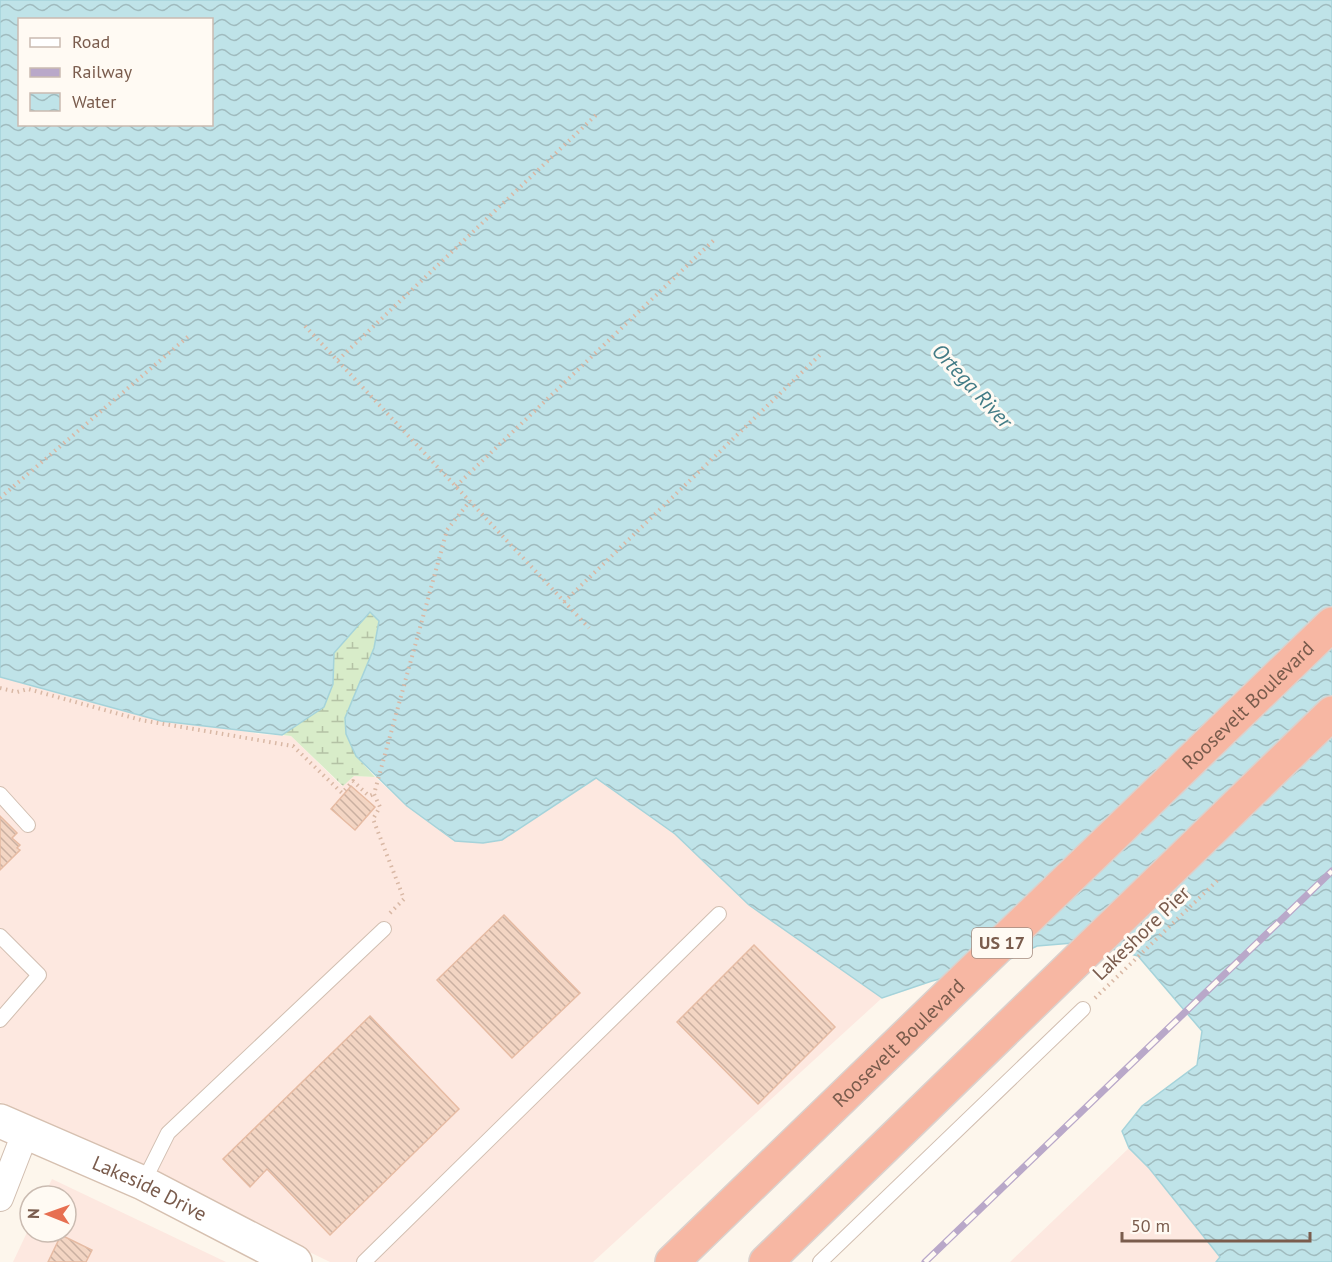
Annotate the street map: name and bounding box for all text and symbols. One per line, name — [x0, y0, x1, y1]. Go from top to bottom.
legend — [18, 18, 213, 126]
text: Road — [72, 30, 110, 53]
text: Railway — [72, 60, 133, 83]
text: Water — [72, 90, 116, 113]
water label: Ortega River — [926, 338, 1020, 435]
street label: Roosevelt Boulevard — [1176, 635, 1320, 775]
street label: Lakeshore Pier — [1087, 880, 1195, 986]
road number: US 17 — [972, 928, 1032, 958]
street label: Roosevelt Boulevard — [827, 973, 970, 1113]
street label: Lakeside Drive — [88, 1150, 211, 1227]
north arrow — [18, 1184, 78, 1244]
scale bar — [1122, 1205, 1310, 1243]
text: N — [23, 1208, 43, 1219]
text: 50 m — [1131, 1214, 1170, 1237]

